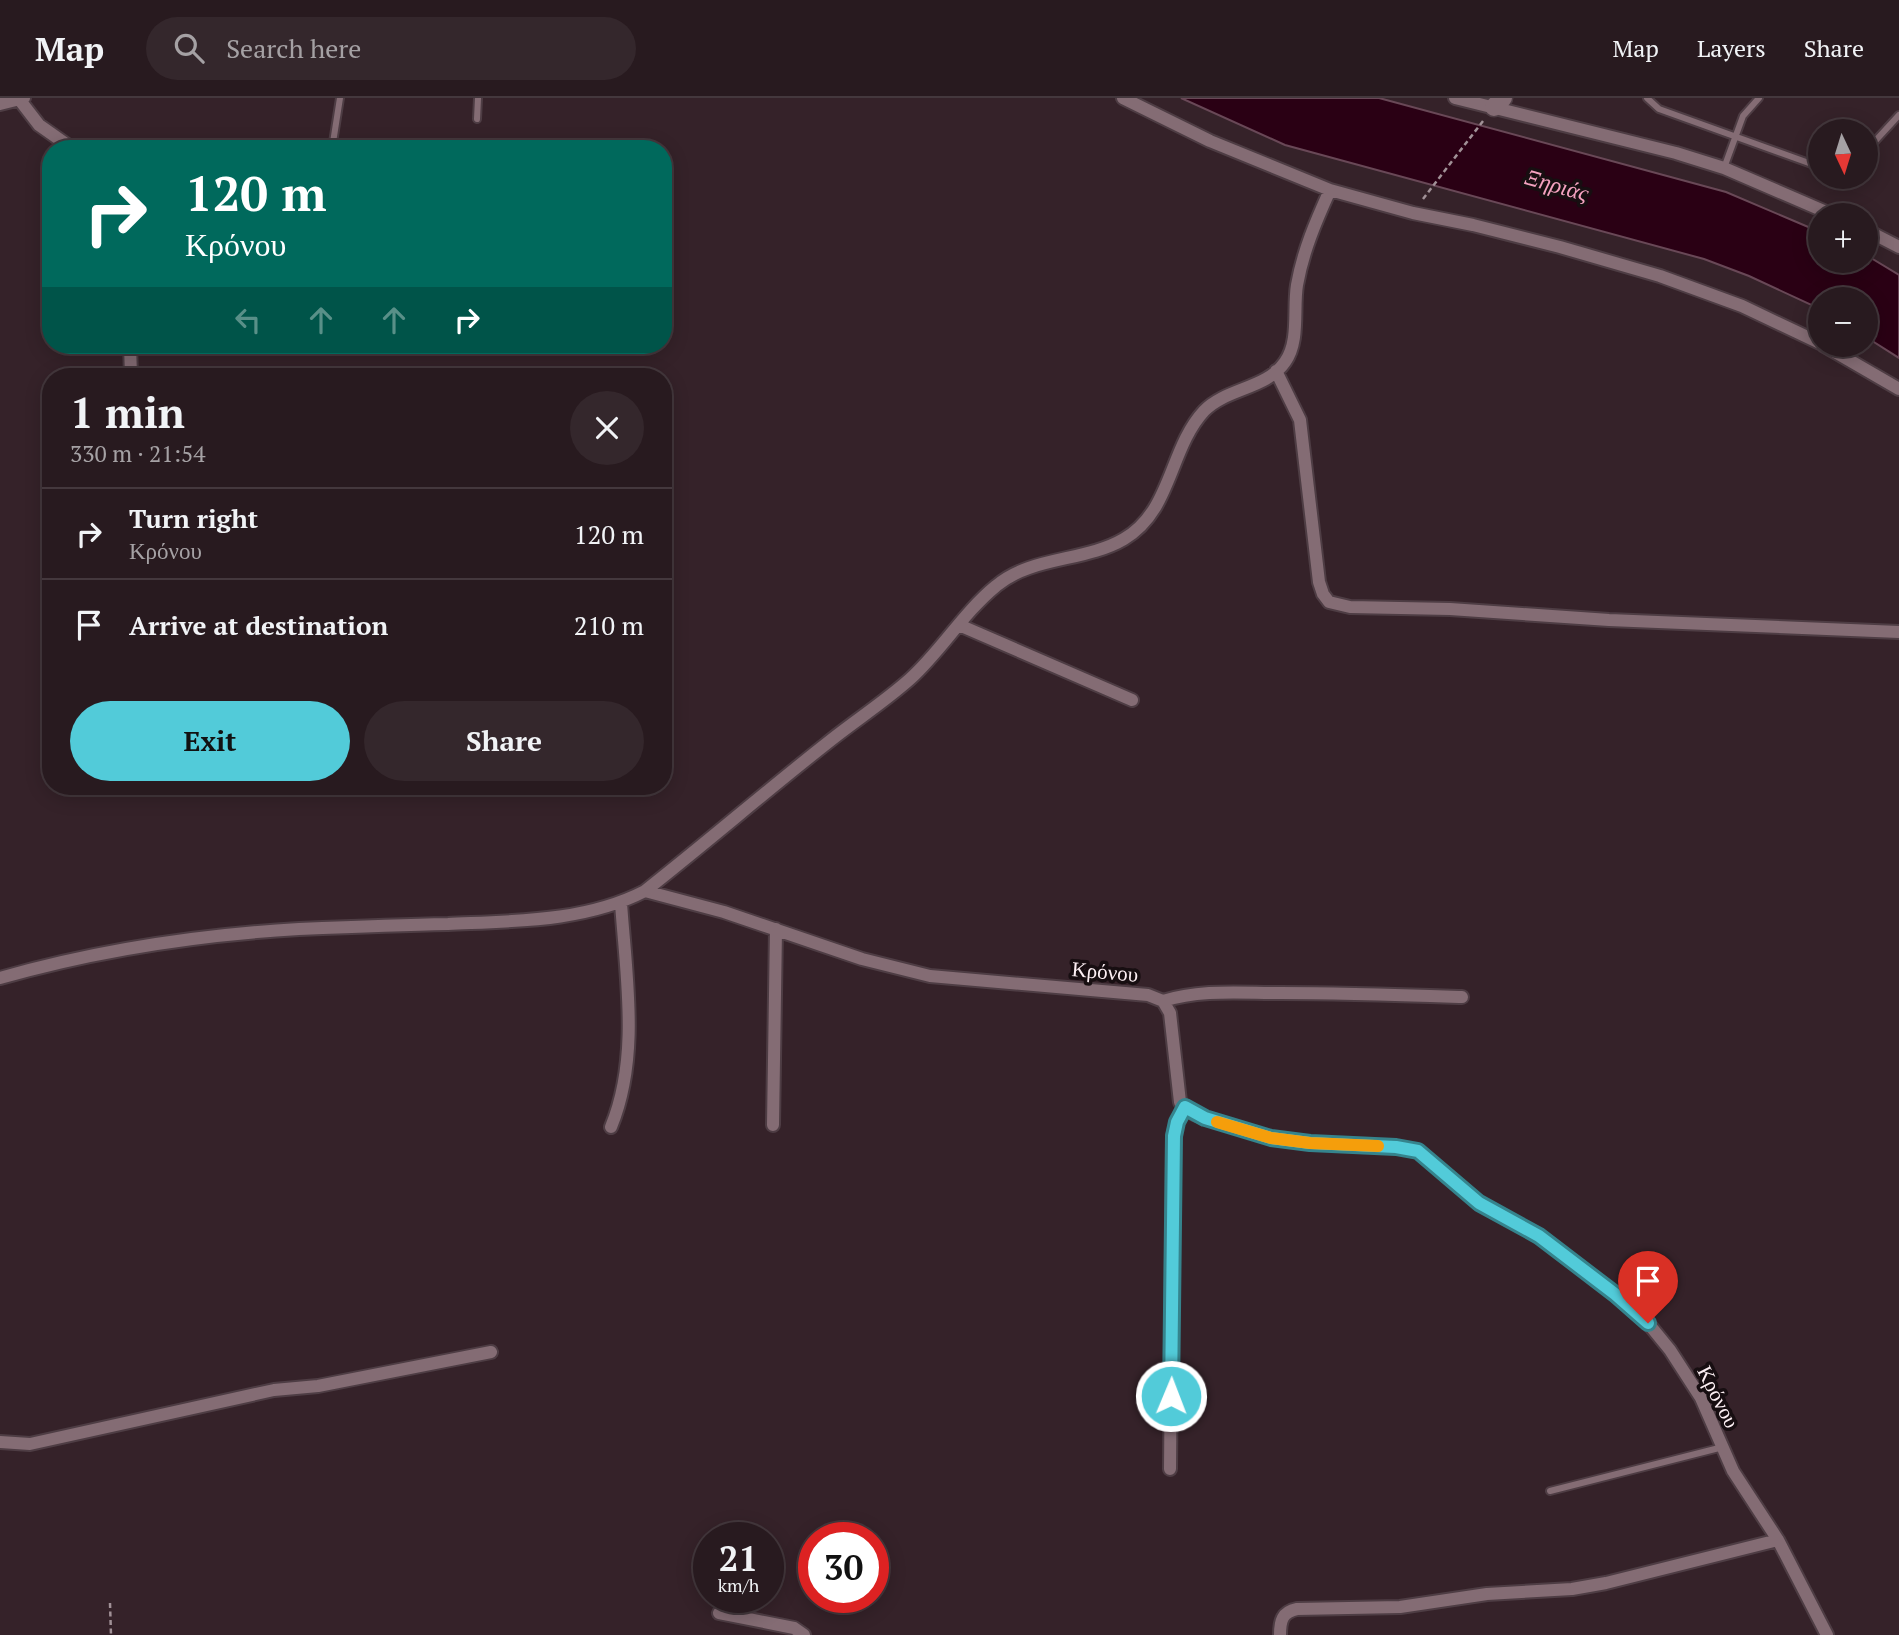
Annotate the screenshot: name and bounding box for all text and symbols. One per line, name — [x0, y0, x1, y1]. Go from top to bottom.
search box — [146, 17, 636, 80]
text: Map — [35, 27, 104, 70]
icon: search — [170, 29, 208, 67]
text: Search here — [226, 31, 361, 65]
text: Map — [1612, 32, 1659, 64]
text: Layers — [1697, 32, 1766, 64]
text: Share — [1804, 32, 1864, 64]
north arrow — [1808, 119, 1878, 189]
map controls — [1808, 119, 1878, 357]
text: 120 m — [185, 160, 327, 225]
water label: Ξηριάς — [1522, 161, 1593, 209]
icon: right — [70, 168, 161, 259]
button: + — [1808, 203, 1878, 273]
text: Κρόνου — [185, 223, 286, 265]
button: − — [1808, 287, 1878, 357]
icon: left — [229, 301, 267, 339]
icon: ahead — [302, 301, 340, 339]
icon: ahead — [375, 301, 413, 339]
icon: right — [448, 301, 486, 339]
text: 1 min — [70, 384, 185, 440]
button: close — [570, 391, 644, 465]
text: 330 m · 21:54 — [70, 438, 205, 469]
text: Turn right — [129, 501, 258, 535]
icon: right — [70, 515, 108, 553]
text: 120 m — [574, 517, 644, 551]
text: Κρόνου — [129, 535, 202, 566]
icon: arrive — [70, 606, 108, 644]
text: Arrive at destination — [129, 608, 388, 642]
text: 210 m — [574, 608, 644, 642]
button: Exit — [70, 701, 350, 781]
button: Share — [364, 701, 644, 781]
street label: Κρόνου — [1071, 954, 1139, 988]
pin — [1618, 1251, 1678, 1323]
icon: arrive — [1629, 1262, 1667, 1300]
position arrow — [1134, 1359, 1208, 1433]
street label: Κρόνου — [1691, 1361, 1746, 1433]
speed limit sign: 30 — [798, 1522, 889, 1613]
text: 21 — [719, 1535, 758, 1581]
text: km/h — [718, 1573, 759, 1597]

